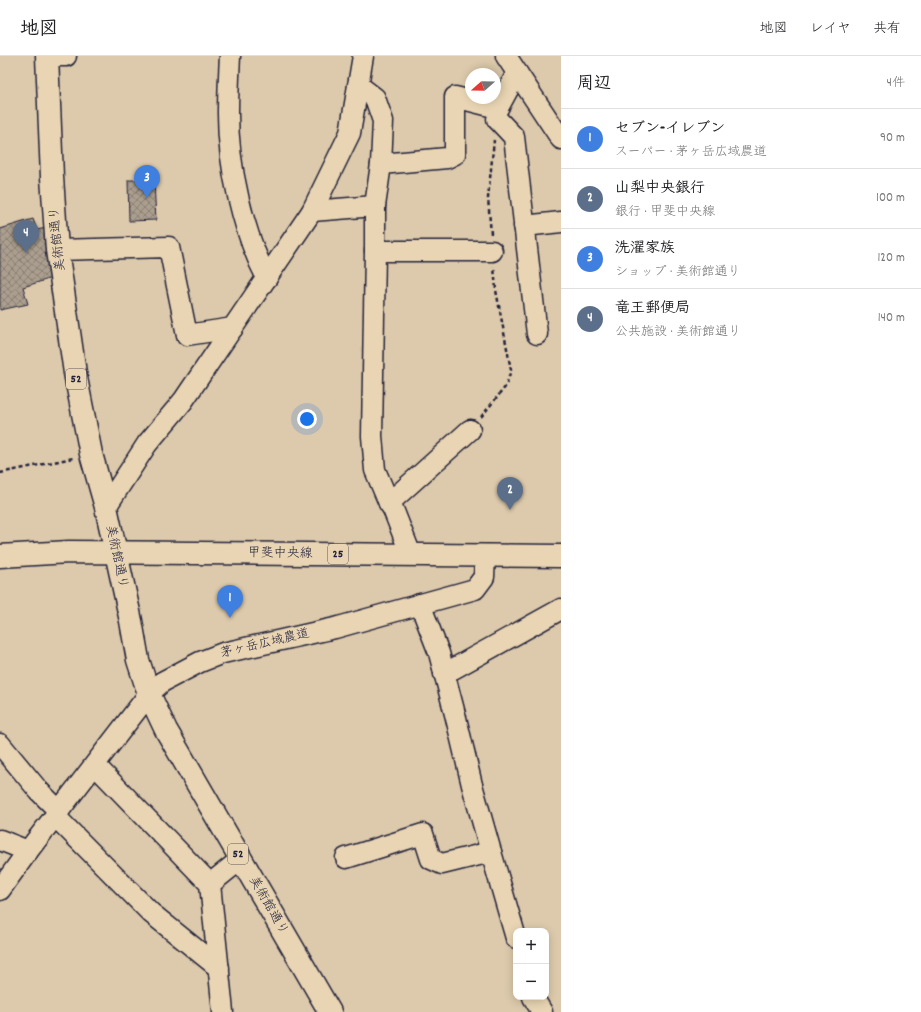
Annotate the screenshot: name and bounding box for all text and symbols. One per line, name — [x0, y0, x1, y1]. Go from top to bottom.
text: 地図 — [20, 17, 58, 44]
text: 地図 — [760, 19, 788, 39]
text: レイヤ — [810, 19, 851, 39]
text: 共有 — [873, 19, 901, 39]
north arrow — [465, 68, 501, 104]
text: 周辺 — [577, 73, 611, 97]
text: 4件 — [887, 74, 905, 93]
text: セブン-イレブン — [615, 118, 725, 140]
text: 1 — [589, 129, 591, 148]
text: 90 m — [880, 129, 905, 148]
text: スーパー · 茅ヶ岳広域農道 — [615, 143, 766, 162]
pin: 3 — [134, 165, 160, 198]
text: 山梨中央銀行 — [615, 178, 705, 200]
text: 2 — [587, 189, 593, 208]
text: 100 m — [876, 189, 905, 208]
text: 銀行 · 甲斐中央線 — [615, 203, 715, 222]
street label: 美術館通り — [45, 206, 71, 272]
pin: 4 — [13, 220, 39, 253]
text: 洗濯家族 — [615, 238, 675, 260]
text: 3 — [587, 249, 593, 268]
text: 120 m — [877, 249, 905, 268]
text: ショップ · 美術館通り — [615, 263, 740, 282]
text: 竜王郵便局 — [615, 298, 690, 320]
text: 4 — [587, 309, 593, 328]
text: 140 m — [878, 309, 905, 328]
text: 公共施設 · 美術館通り — [615, 323, 741, 342]
road number: 52 — [66, 369, 86, 389]
your location — [297, 409, 317, 429]
pin: 2 — [497, 477, 523, 510]
street label: 美術館通り — [100, 523, 132, 591]
street label: 甲斐中央線 — [247, 544, 314, 564]
road number: 25 — [328, 544, 348, 564]
pin: 1 — [217, 585, 243, 618]
street label: 茅ヶ岳広域農道 — [219, 625, 311, 663]
road number: 52 — [228, 844, 248, 864]
street label: 美術館通り — [244, 873, 292, 939]
map controls — [513, 928, 549, 1000]
button: + — [513, 928, 549, 964]
button: − — [513, 964, 549, 1000]

